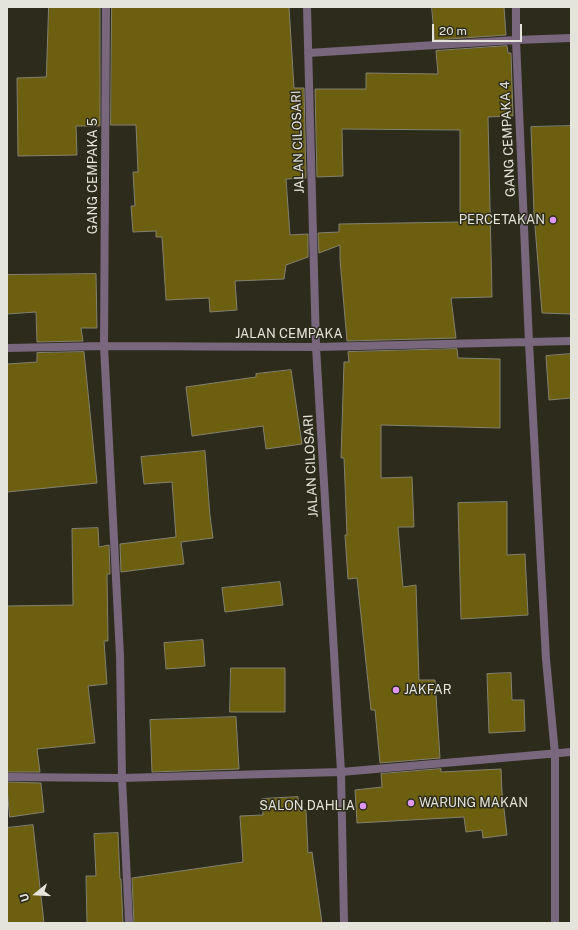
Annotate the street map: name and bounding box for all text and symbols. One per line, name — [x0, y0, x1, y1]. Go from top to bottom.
scale bar — [434, 16, 524, 42]
text: 20 m — [439, 24, 467, 38]
street label: GANG CEMPAKA 4 — [497, 81, 519, 197]
street label: JALAN CILOSARI — [288, 90, 308, 194]
street label: GANG CEMPAKA 5 — [85, 118, 101, 234]
place label: PERCETAKAN — [459, 212, 545, 228]
marker: PERCETAKAN — [548, 215, 558, 225]
street label: JALAN CEMPAKA — [235, 326, 343, 342]
street label: JALAN CILOSARI — [301, 414, 321, 518]
place label: JAKFAR — [404, 682, 452, 698]
marker: JAKFAR — [391, 685, 401, 695]
place label: WARUNG MAKAN — [419, 795, 528, 811]
place label: SALON DAHLIA — [259, 798, 355, 814]
marker: WARUNG MAKAN — [406, 798, 416, 808]
marker: SALON DAHLIA — [358, 801, 368, 811]
north arrow — [16, 874, 56, 914]
text: U — [18, 892, 32, 903]

